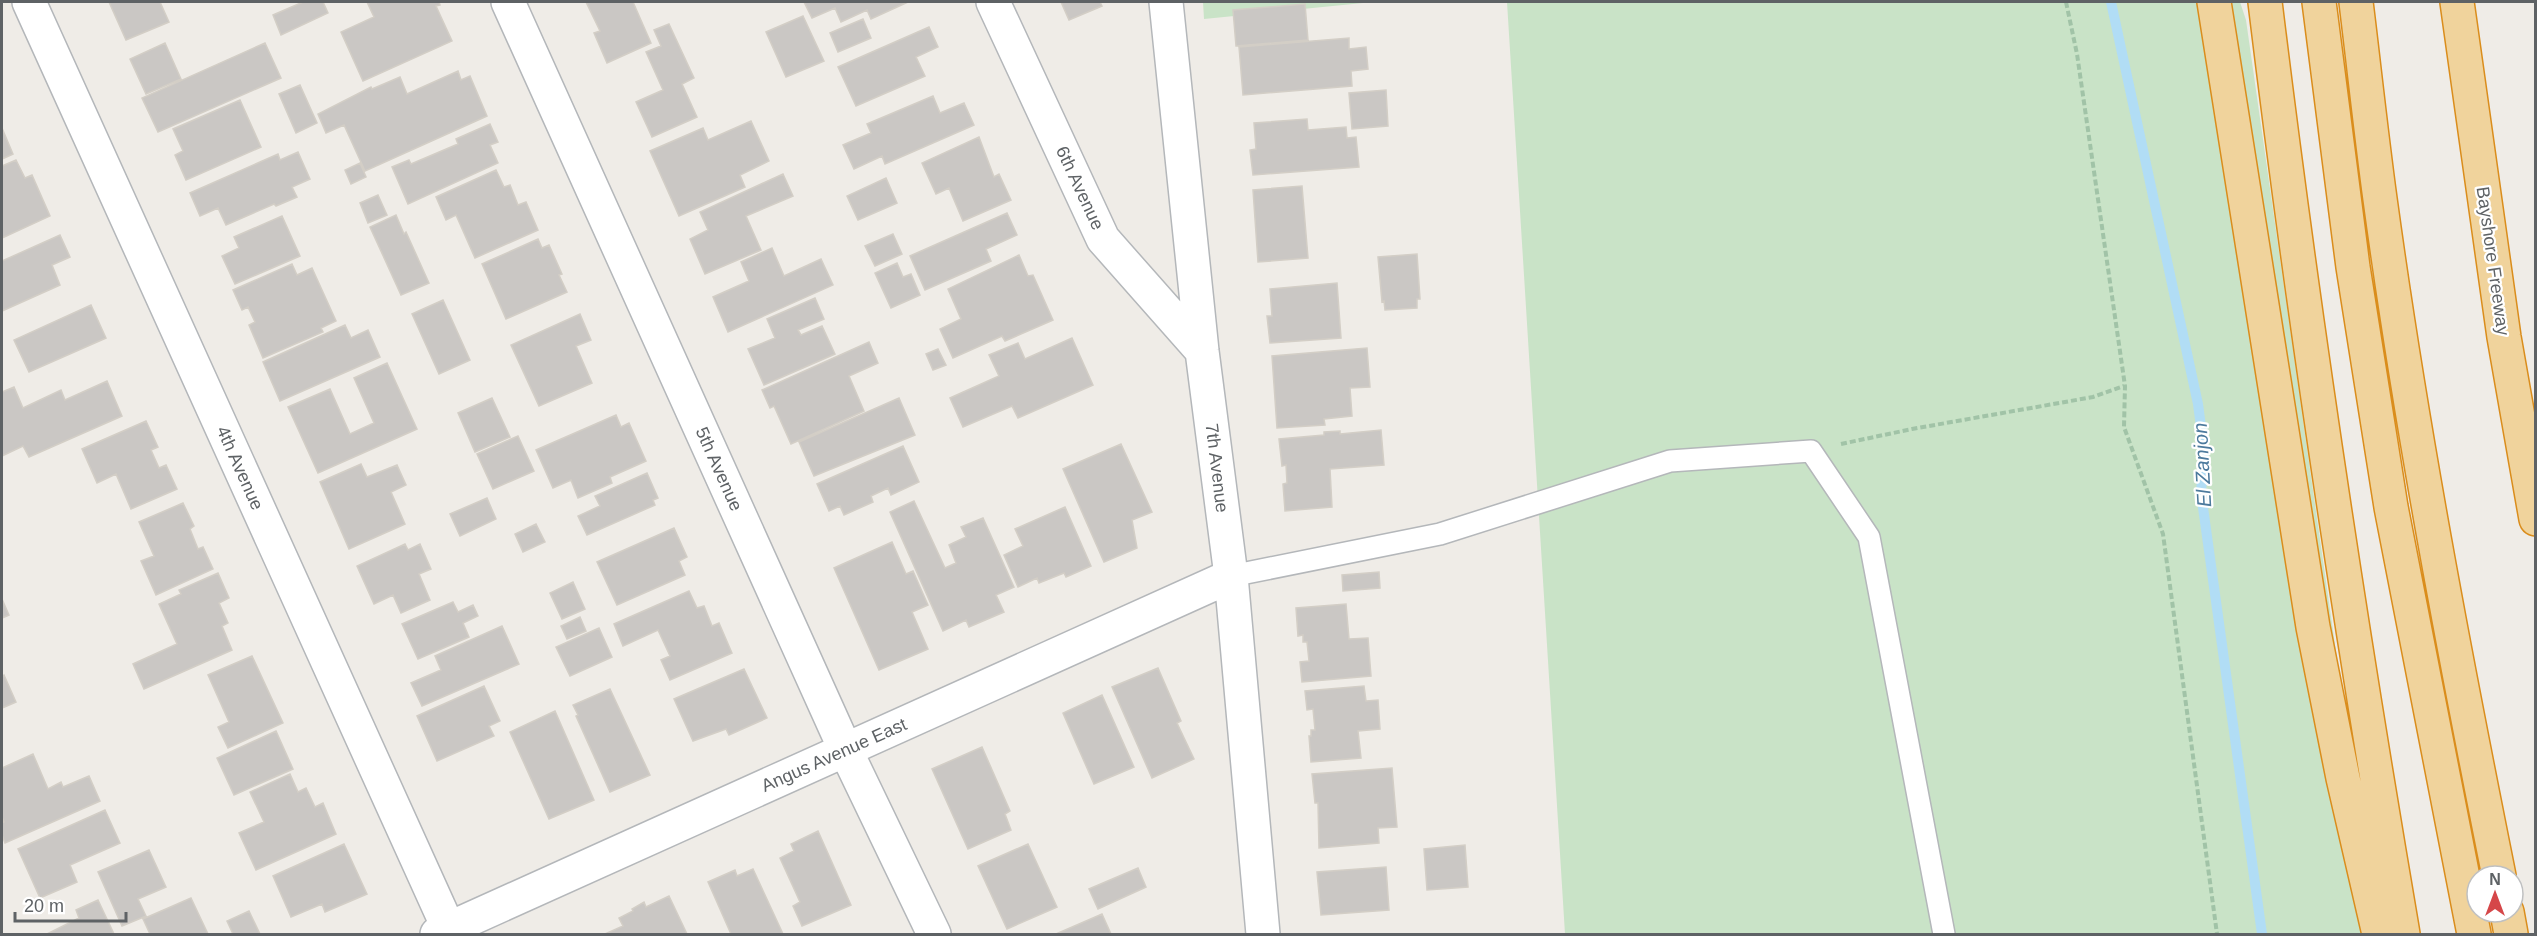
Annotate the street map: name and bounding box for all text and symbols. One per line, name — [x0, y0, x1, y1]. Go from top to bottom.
street label: 6th Avenue — [1052, 143, 1108, 233]
street label: Bayshore Freeway — [2473, 185, 2513, 337]
street label: 7th Avenue — [1202, 422, 1232, 514]
water label: El Zanjon — [2189, 422, 2215, 508]
street label: 4th Avenue — [213, 423, 267, 513]
street label: 5th Avenue — [692, 424, 746, 514]
street label: Angus Avenue East — [758, 714, 910, 796]
north arrow — [2465, 864, 2525, 924]
text: N — [2489, 871, 2501, 888]
scale bar — [15, 885, 126, 923]
text: 20 m — [24, 896, 64, 916]

